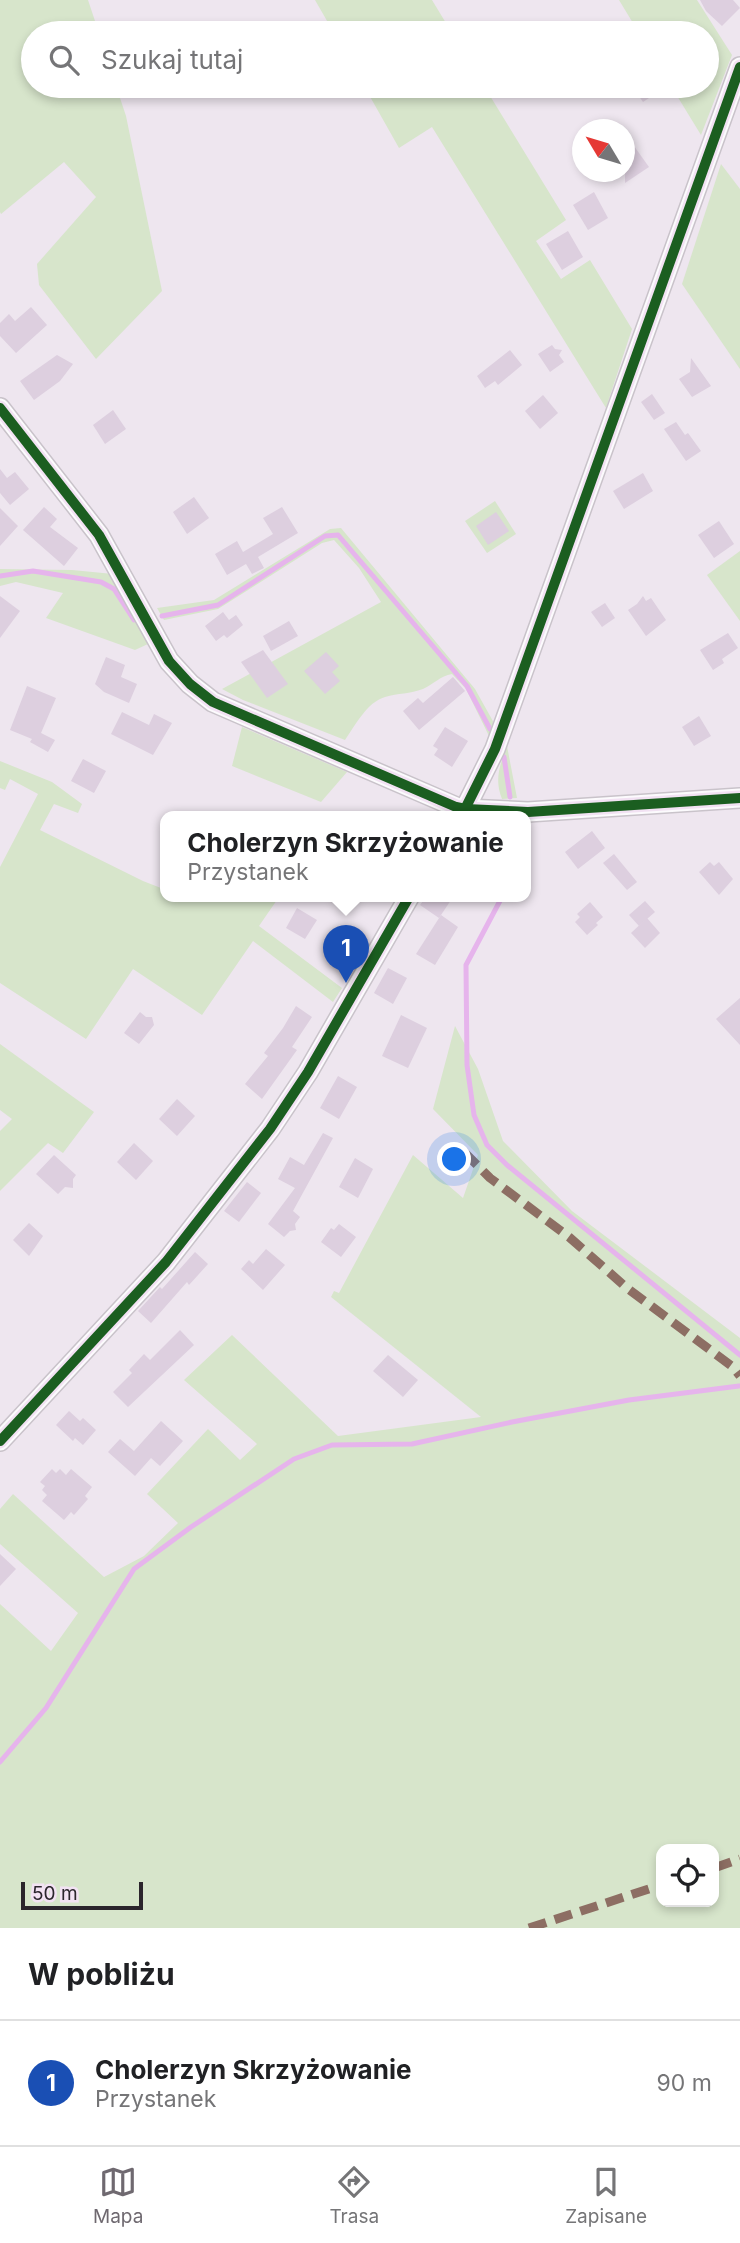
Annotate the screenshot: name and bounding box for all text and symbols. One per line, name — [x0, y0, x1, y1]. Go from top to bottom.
search box — [21, 21, 719, 98]
icon: search — [45, 41, 83, 79]
text: Szukaj tutaj — [101, 44, 243, 75]
north arrow — [572, 119, 635, 182]
popup — [160, 811, 531, 902]
text: Cholerzyn Skrzyżowanie — [187, 827, 504, 858]
text: Przystanek — [187, 858, 309, 886]
pin: 1 — [323, 925, 369, 983]
your location — [437, 1142, 471, 1176]
map controls — [656, 1844, 719, 1907]
button: locate — [656, 1844, 719, 1907]
scale bar — [21, 1879, 144, 1911]
text: 50 m — [32, 1882, 78, 1905]
text: W pobliżu — [28, 1956, 175, 1992]
text: Cholerzyn Skrzyżowanie — [95, 2054, 411, 2085]
text: 1 — [46, 2069, 56, 2097]
text: 90 m — [657, 2069, 712, 2097]
text: Przystanek — [95, 2085, 216, 2113]
tab: Mapa — [93, 2163, 143, 2228]
tab: Trasa — [329, 2163, 379, 2228]
tab: Zapisane — [565, 2163, 647, 2228]

